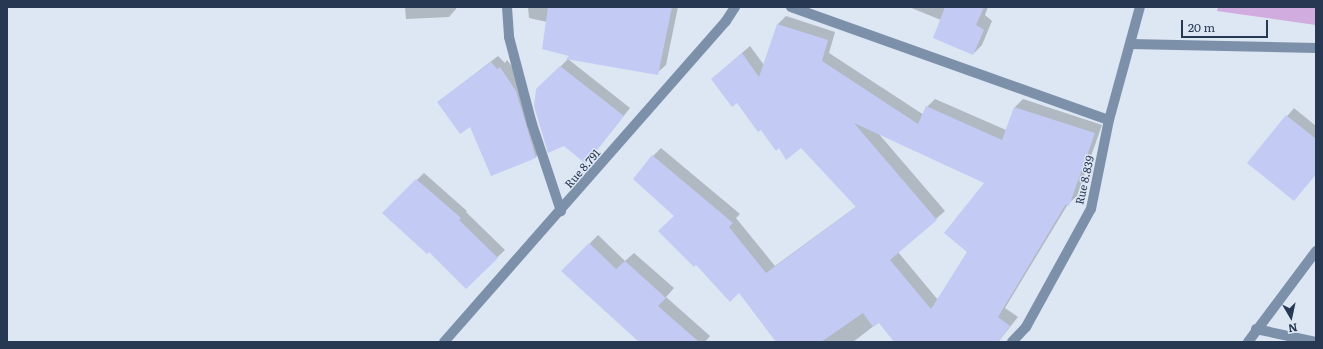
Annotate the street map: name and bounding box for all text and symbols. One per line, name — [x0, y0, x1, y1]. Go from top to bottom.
scale bar — [1183, 12, 1270, 38]
text: 20 m — [1188, 18, 1215, 36]
street label: Rue 8.791 — [562, 146, 602, 190]
street label: Rue 8.839 — [1072, 154, 1096, 206]
north arrow — [1271, 297, 1311, 337]
text: N — [1287, 320, 1299, 337]

